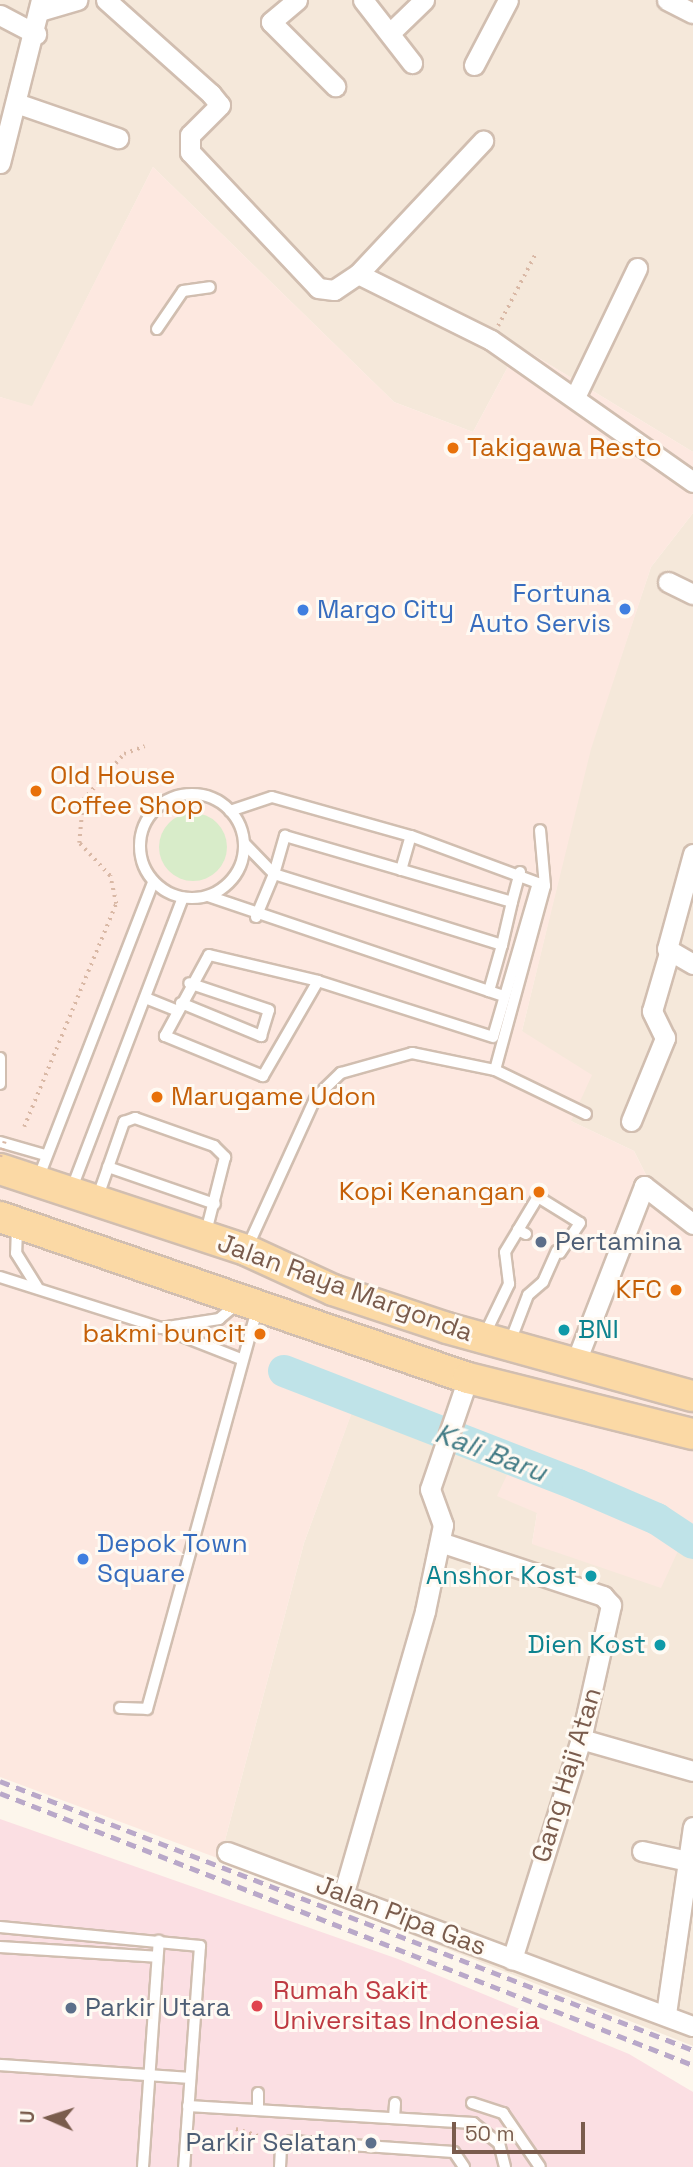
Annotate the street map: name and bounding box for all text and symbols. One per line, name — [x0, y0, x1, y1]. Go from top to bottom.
place label: Takigawa Resto — [467, 432, 662, 464]
marker: Takigawa Resto — [445, 440, 461, 456]
place label: Fortuna Auto Servis — [469, 578, 611, 640]
place label: Margo City — [317, 594, 454, 626]
marker: Fortuna Auto Servis — [617, 601, 633, 617]
marker: Margo City — [295, 602, 311, 618]
place label: Old House Coffee Shop — [50, 760, 204, 822]
marker: Old House Coffee Shop — [28, 783, 44, 799]
place label: Marugame Udon — [171, 1081, 376, 1113]
marker: Marugame Udon — [149, 1089, 165, 1105]
place label: Kopi Kenangan — [339, 1176, 525, 1208]
marker: Kopi Kenangan — [531, 1184, 547, 1200]
place label: Pertamina — [555, 1226, 682, 1258]
street label: Jalan Raya Margonda — [213, 1227, 477, 1349]
marker: Pertamina — [533, 1234, 549, 1250]
place label: KFC — [616, 1274, 662, 1306]
marker: KFC — [668, 1282, 684, 1298]
place label: BNI — [578, 1314, 619, 1346]
place label: bakmi buncit — [82, 1318, 246, 1350]
marker: BNI — [556, 1322, 572, 1338]
marker: bakmi buncit — [252, 1326, 268, 1342]
water label: Kali Baru — [431, 1415, 551, 1489]
place label: Depok Town Square — [97, 1528, 248, 1590]
marker: Depok Town Square — [75, 1551, 91, 1567]
place label: Anshor Kost — [426, 1560, 577, 1592]
marker: Anshor Kost — [583, 1568, 599, 1584]
place label: Dien Kost — [528, 1629, 646, 1661]
marker: Dien Kost — [652, 1637, 668, 1653]
street label: Gang Haji Atan — [526, 1684, 608, 1866]
street label: Jalan Pipa Gas — [312, 1869, 490, 1963]
place label: Rumah Sakit Universitas Indonesia — [273, 1975, 540, 2036]
place label: Parkir Utara — [85, 1992, 230, 2024]
marker: Rumah Sakit Universitas Indonesia — [247, 1996, 267, 2016]
marker: Parkir Utara — [63, 2000, 79, 2016]
north arrow — [14, 2083, 84, 2153]
scale bar — [455, 2108, 588, 2152]
text: U — [15, 2110, 40, 2124]
text: 50 m — [465, 2120, 515, 2147]
place label: Parkir Selatan — [185, 2127, 357, 2159]
marker: Parkir Selatan — [363, 2135, 379, 2151]

